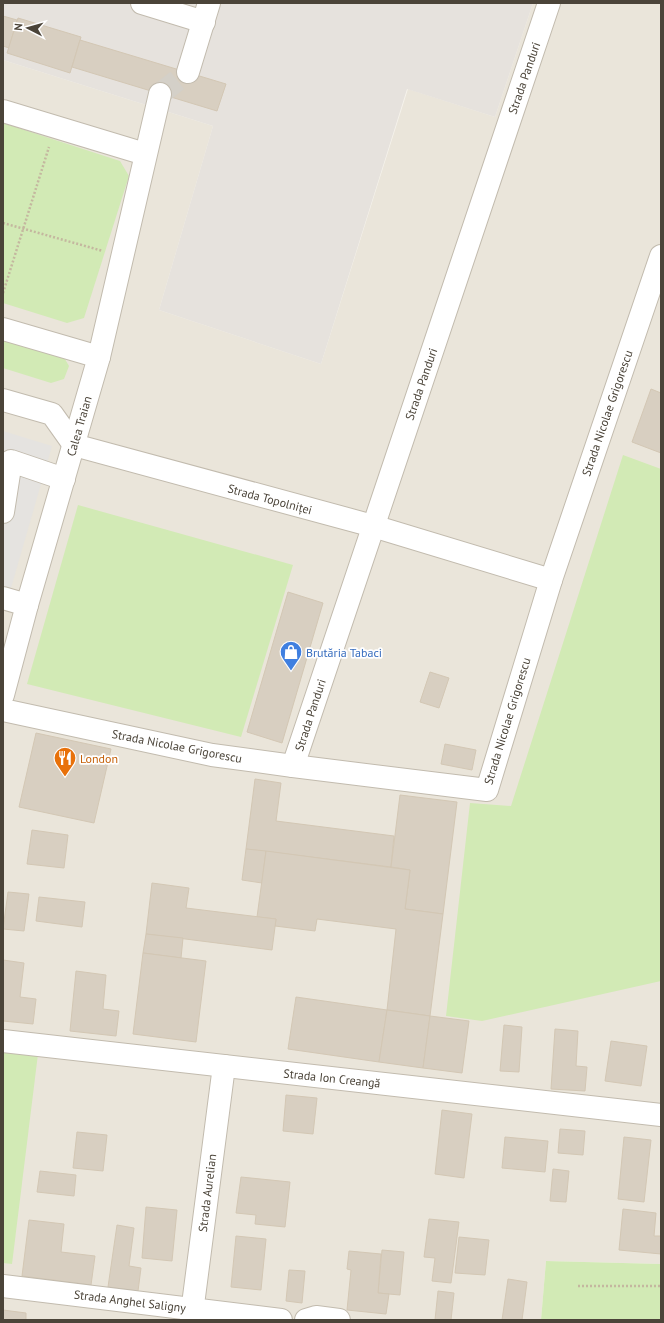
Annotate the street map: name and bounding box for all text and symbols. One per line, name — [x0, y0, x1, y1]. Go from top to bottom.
north arrow — [8, 8, 48, 48]
text: N — [11, 23, 25, 31]
street label: Strada Panduri — [505, 40, 543, 116]
street label: Strada Panduri — [402, 346, 440, 422]
street label: Strada Nicolae Grigorescu — [578, 348, 636, 478]
street label: Calea Traian — [63, 394, 95, 458]
street label: Strada Topolniței — [226, 481, 314, 517]
shop icon: Brutăria Tabaci — [278, 639, 304, 672]
place label: Brutăria Tabaci — [306, 645, 382, 660]
street label: Strada Nicolae Grigorescu — [480, 656, 534, 786]
street label: Strada Panduri — [291, 677, 329, 753]
street label: Strada Nicolae Grigorescu — [111, 726, 243, 766]
restaurant icon: London — [52, 745, 78, 778]
place label: London — [80, 751, 118, 766]
street label: Strada Ion Creangă — [283, 1065, 381, 1091]
street label: Strada Aurelian — [195, 1153, 219, 1233]
street label: Strada Anghel Saligny — [73, 1287, 187, 1315]

